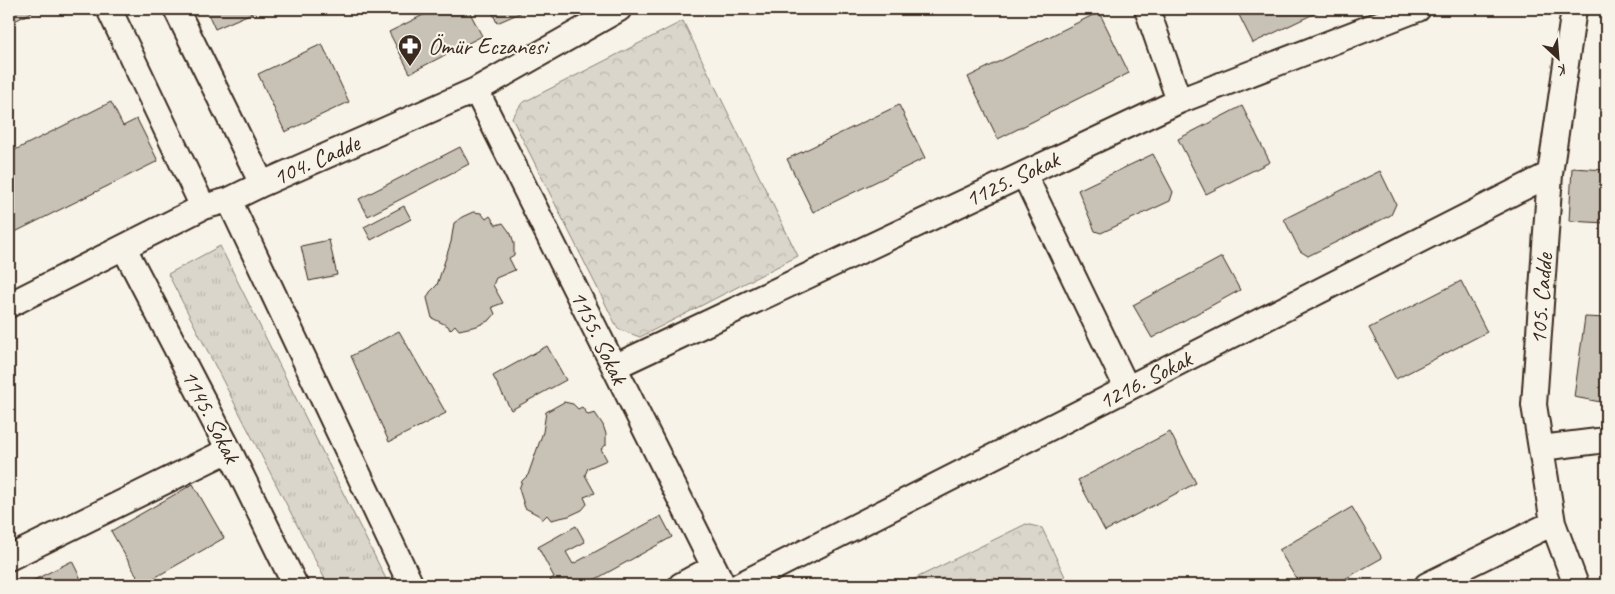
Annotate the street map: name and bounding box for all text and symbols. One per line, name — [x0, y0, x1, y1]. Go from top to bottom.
place label: Ömür Eczanesi — [428, 31, 551, 61]
north arrow — [1532, 32, 1582, 82]
pharmacy icon: Ömür Eczanesi — [397, 33, 423, 67]
text: K — [1554, 60, 1570, 80]
street label: 104. Cadde — [268, 127, 366, 192]
street label: 1125. Sokak — [960, 143, 1066, 214]
street label: 105. Cadde — [1523, 250, 1559, 346]
street label: 1155. Sokak — [563, 285, 636, 391]
street label: 1216. Sokak — [1093, 343, 1199, 416]
street label: 1145. Sokak — [175, 364, 248, 470]

